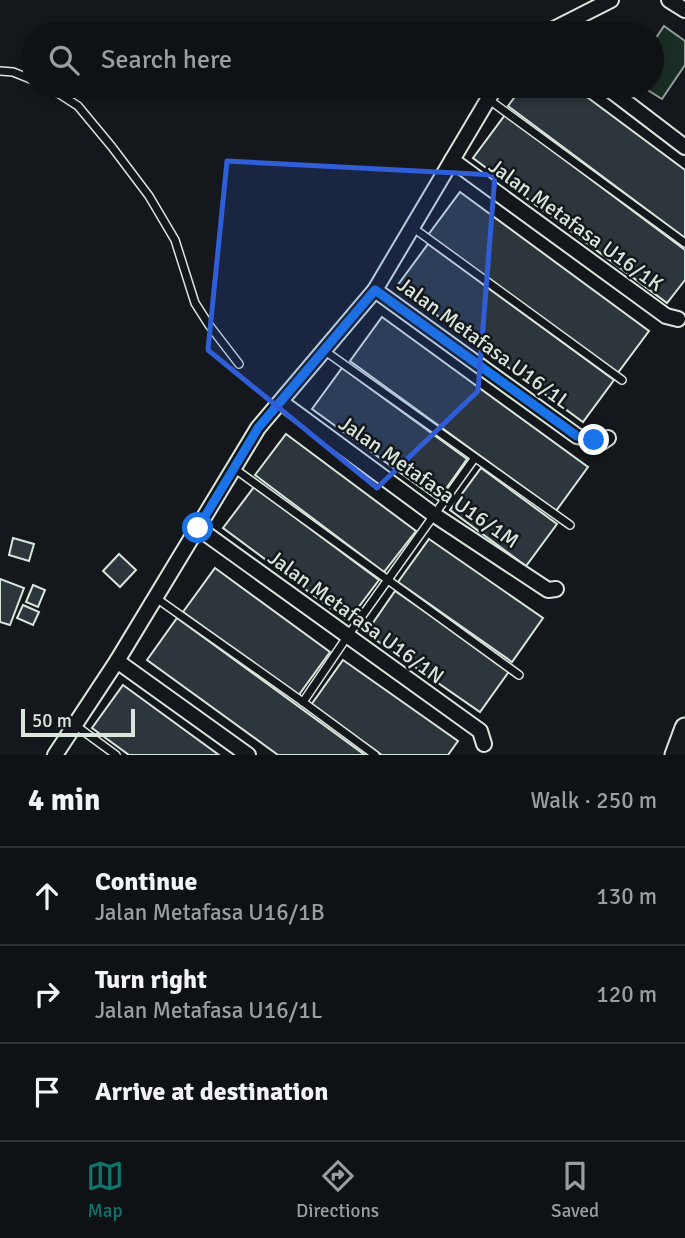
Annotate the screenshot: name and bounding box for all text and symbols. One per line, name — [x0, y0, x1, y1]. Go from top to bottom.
search box — [21, 21, 664, 98]
icon: search — [45, 41, 83, 79]
text: Search here — [101, 44, 232, 76]
street label: Jalan Metafasa U16/1K — [484, 153, 669, 297]
street label: Jalan Metafasa U16/1L — [392, 271, 576, 415]
street label: Jalan Metafasa U16/1M — [334, 410, 524, 554]
route end — [578, 424, 609, 455]
route start — [182, 512, 213, 543]
street label: Jalan Metafasa U16/1N — [263, 544, 449, 690]
scale bar — [21, 706, 135, 738]
text: 50 m — [32, 709, 72, 733]
text: 4 min — [28, 782, 100, 819]
text: Walk · 250 m — [531, 786, 657, 815]
text: Continue — [95, 866, 197, 898]
icon: ahead — [28, 877, 66, 915]
text: 130 m — [596, 882, 657, 911]
text: Jalan Metafasa U16/1B — [95, 898, 325, 927]
text: Turn right — [95, 964, 207, 996]
icon: right — [28, 975, 66, 1013]
text: 120 m — [596, 980, 657, 1009]
text: Jalan Metafasa U16/1L — [95, 996, 323, 1025]
icon: arrive — [28, 1073, 66, 1111]
text: Arrive at destination — [95, 1076, 328, 1108]
tab: Map — [86, 1157, 124, 1223]
tab: Directions — [296, 1157, 379, 1223]
tab: Saved — [551, 1157, 599, 1223]

